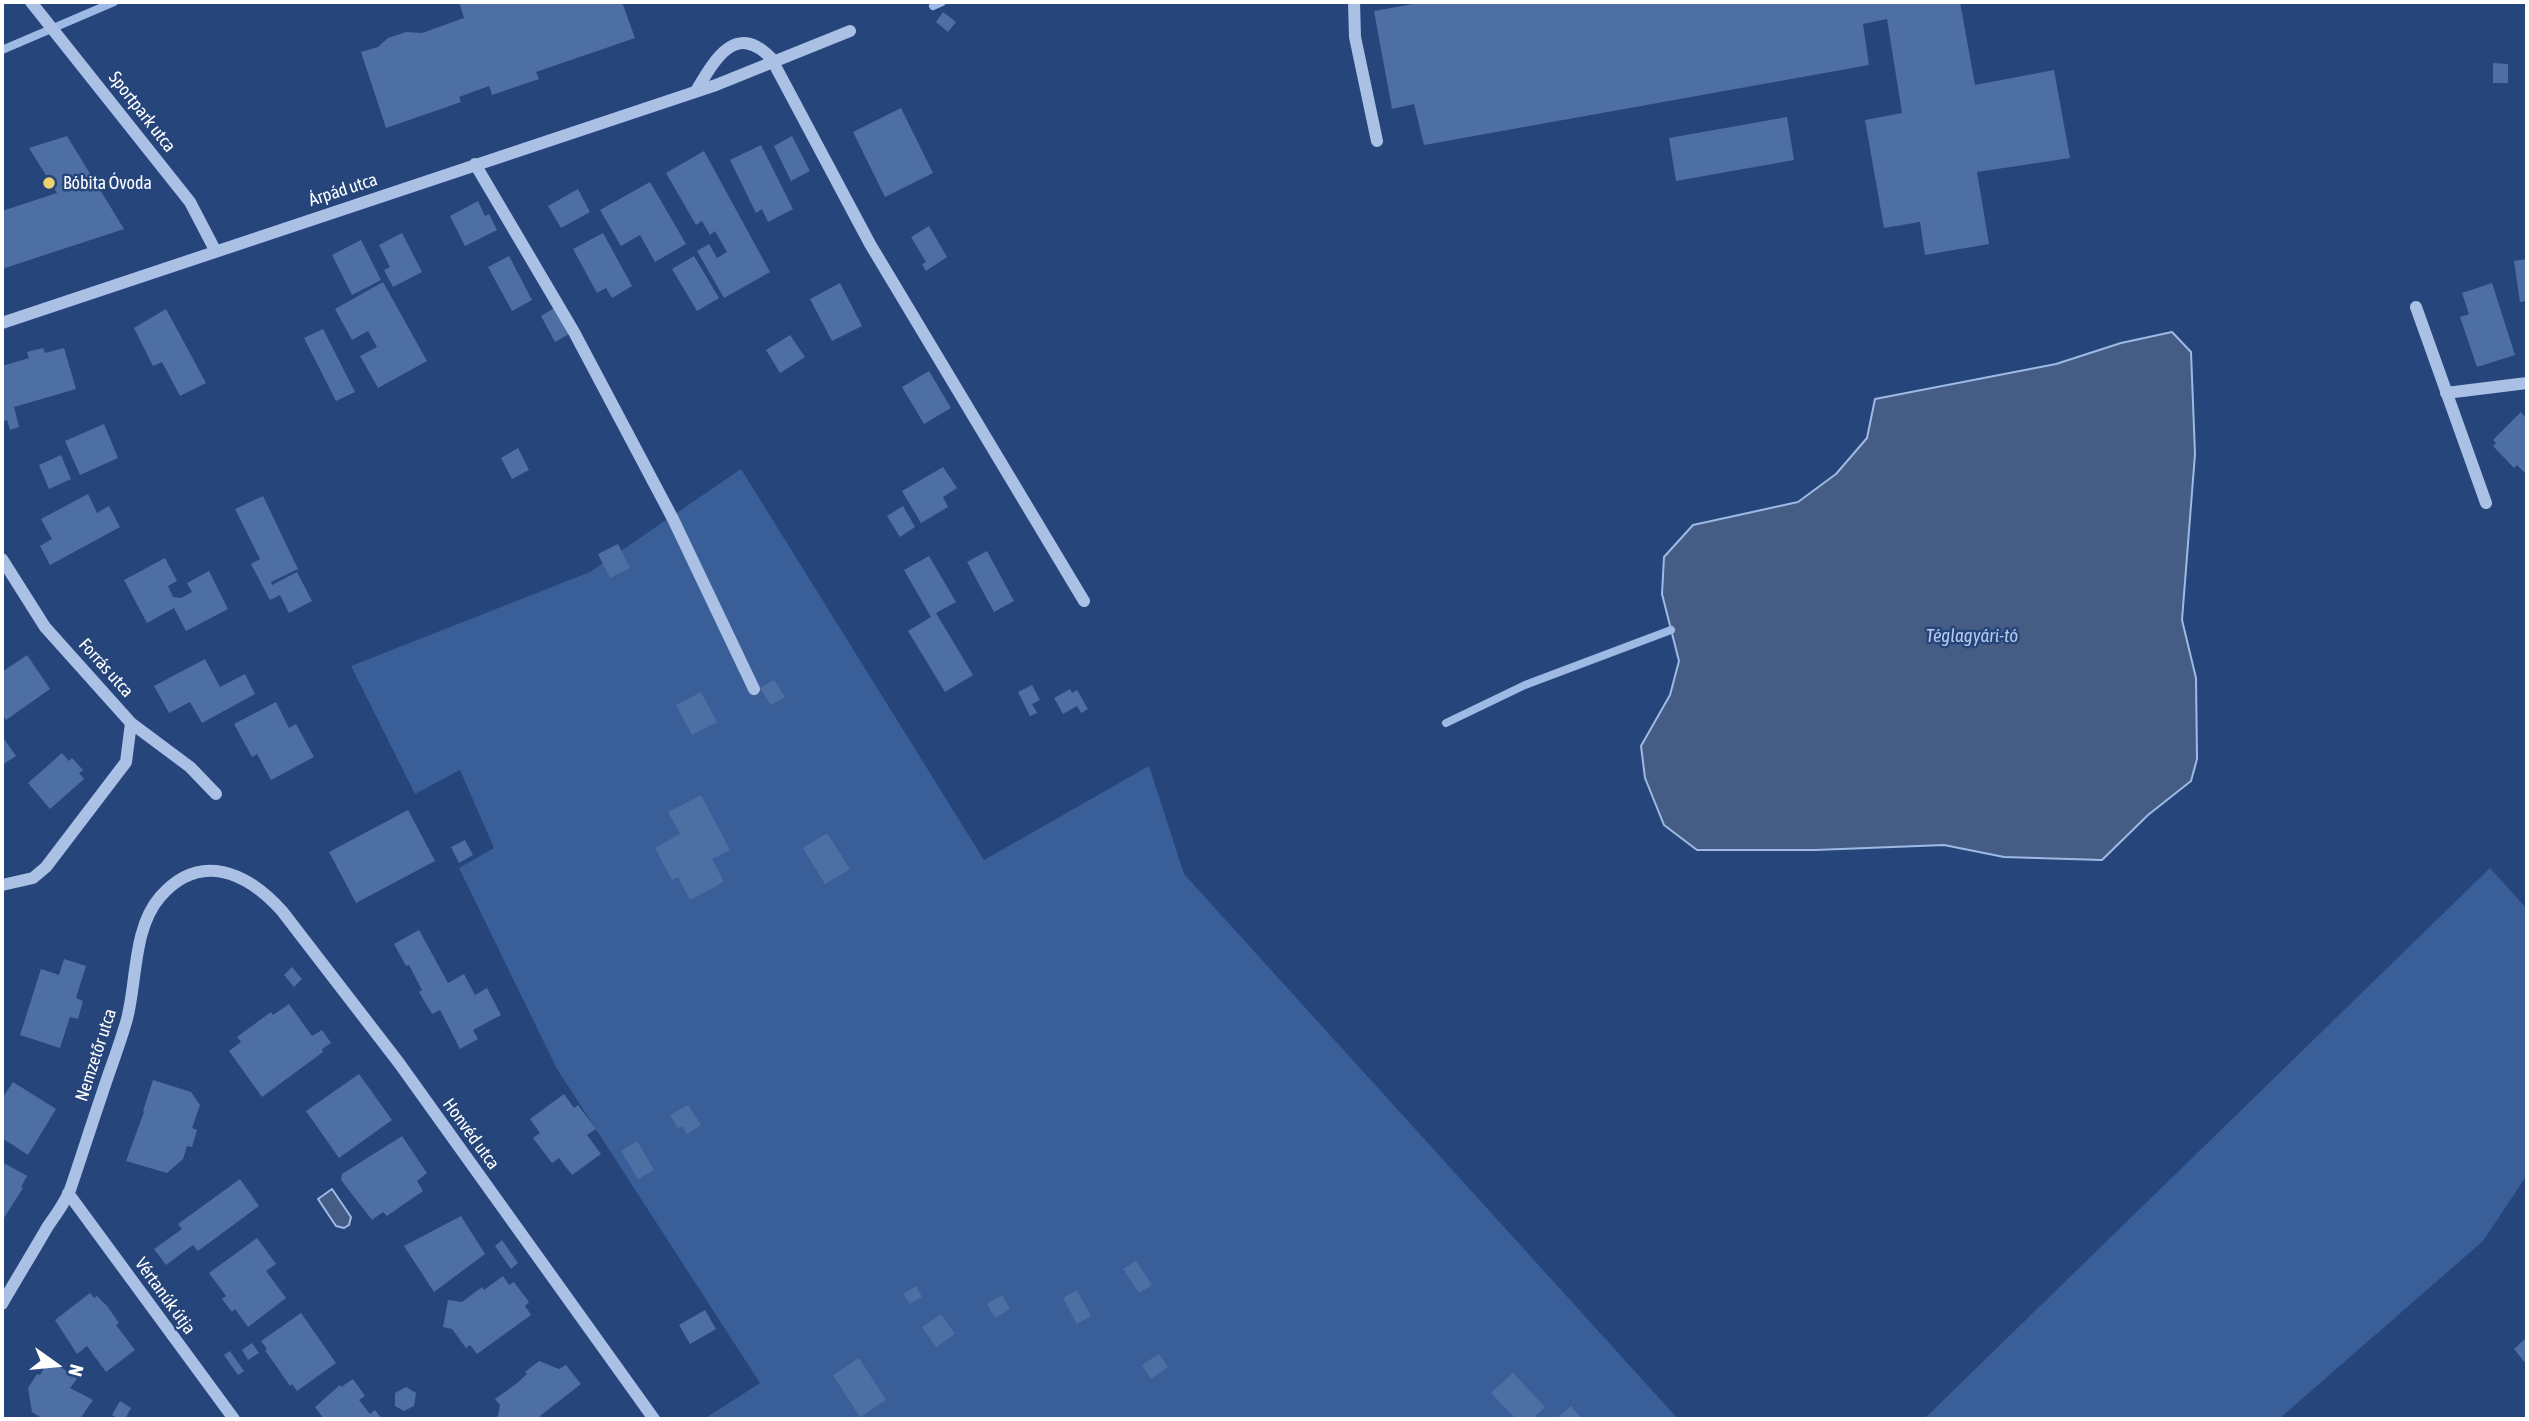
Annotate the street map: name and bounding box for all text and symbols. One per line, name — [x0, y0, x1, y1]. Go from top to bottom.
street label: Sportpark utca — [104, 67, 180, 157]
street label: Árpád utca — [306, 169, 380, 211]
place label: Bóbita Óvoda — [63, 172, 152, 194]
marker: Bóbita Óvoda — [41, 175, 57, 191]
water label: Téglagyári-tó — [1926, 625, 2018, 647]
street label: Forrás utca — [74, 634, 138, 702]
street label: Nemzetőr utca — [71, 1006, 121, 1104]
street label: Honvéd utca — [438, 1094, 504, 1174]
street label: Vértanúk útja — [130, 1254, 200, 1338]
north arrow — [21, 1330, 91, 1400]
text: N — [64, 1362, 88, 1379]

